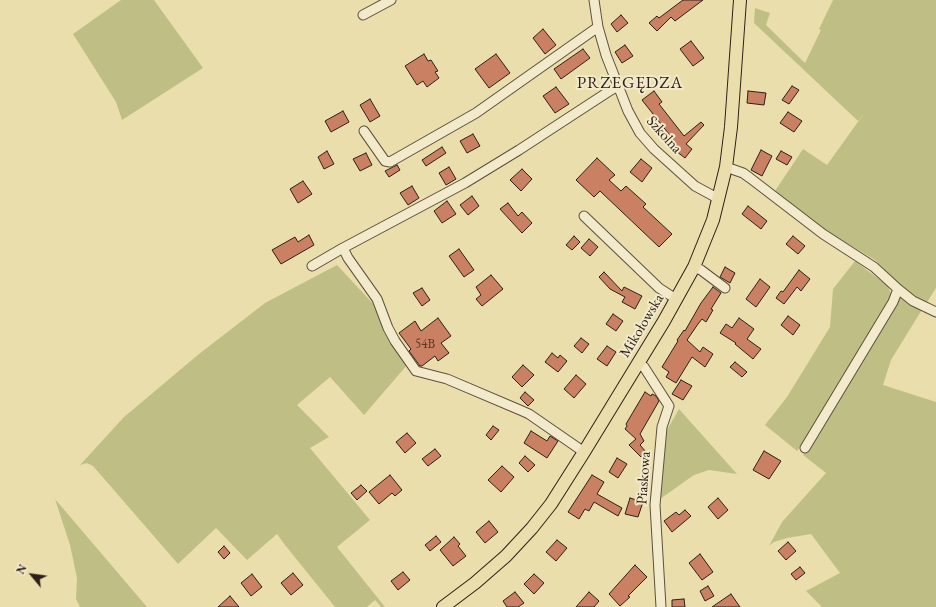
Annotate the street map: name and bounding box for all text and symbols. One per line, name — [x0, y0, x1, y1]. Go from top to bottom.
district label: PRZEGĘDZA — [577, 73, 683, 93]
street label: Szkolna — [642, 112, 686, 158]
street label: Mikołowska — [616, 291, 668, 361]
house number: 54B — [415, 336, 435, 352]
street label: Piaskowa — [633, 451, 655, 505]
north arrow — [12, 555, 52, 595]
text: N — [13, 562, 30, 576]

